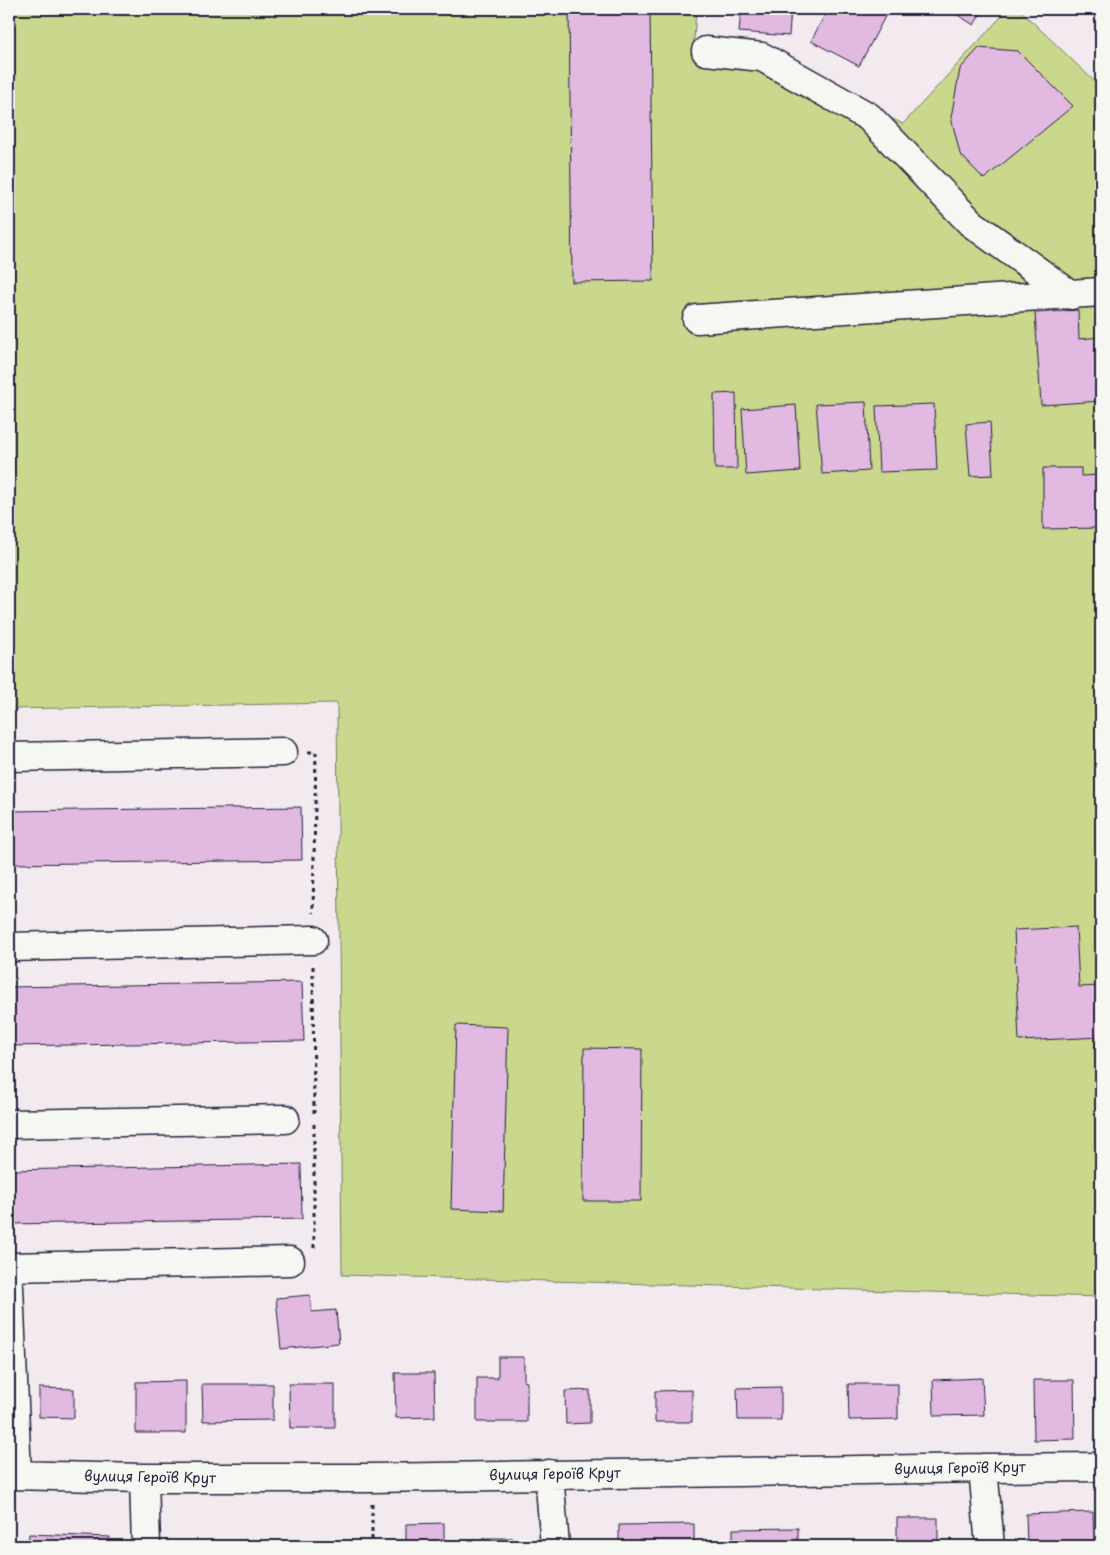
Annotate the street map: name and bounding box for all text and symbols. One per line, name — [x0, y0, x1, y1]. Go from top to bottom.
street label: вулиця Героїв Крут — [894, 1456, 1026, 1479]
street label: вулиця Героїв Крут — [489, 1462, 621, 1485]
street label: вулиця Героїв Крут — [84, 1465, 216, 1488]

